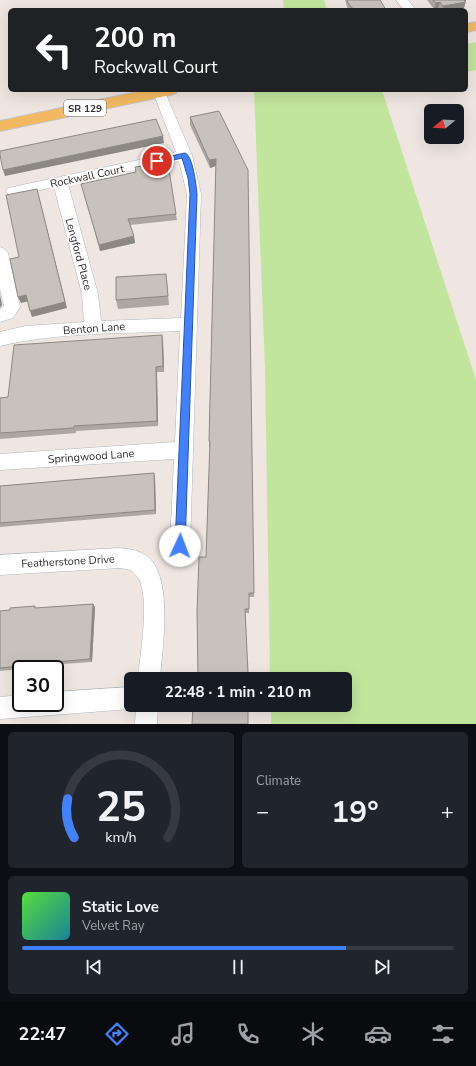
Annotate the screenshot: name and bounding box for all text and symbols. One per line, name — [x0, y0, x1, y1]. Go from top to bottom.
text: 200 m — [94, 19, 177, 57]
icon: left — [28, 24, 80, 76]
text: Rockwall Court — [94, 55, 217, 79]
road number: SR 129 — [64, 100, 106, 116]
north arrow — [424, 104, 464, 144]
map controls — [424, 104, 464, 144]
pin — [140, 144, 174, 178]
icon: arrive — [146, 150, 168, 172]
street label: Rockwall Court — [49, 161, 126, 192]
street label: Lengford Place — [62, 216, 95, 292]
street label: Benton Lane — [62, 319, 126, 338]
street label: Springwood Lane — [47, 446, 135, 467]
position arrow — [159, 525, 201, 567]
street label: Featherstone Drive — [21, 552, 115, 571]
speed limit sign: 30 — [12, 660, 64, 712]
text: 22:48 · 1 min · 210 m — [165, 682, 311, 702]
text: Climate — [256, 772, 301, 790]
text: 25 — [96, 779, 146, 836]
text: 19° — [331, 792, 379, 833]
text: − — [256, 797, 269, 827]
text: + — [441, 797, 454, 827]
text: km/h — [105, 828, 137, 847]
text: Static Love — [82, 897, 159, 917]
text: Velvet Ray — [82, 917, 144, 935]
icon: previous — [83, 956, 105, 978]
icon: pause — [227, 956, 249, 978]
icon: next — [371, 956, 393, 978]
icon: directions — [103, 1020, 131, 1048]
icon: music — [169, 1020, 197, 1048]
icon: phone — [234, 1020, 262, 1048]
icon: climate — [299, 1020, 327, 1048]
icon: car — [364, 1020, 392, 1048]
icon: filters — [429, 1020, 457, 1048]
text: 22:47 — [19, 1022, 66, 1046]

